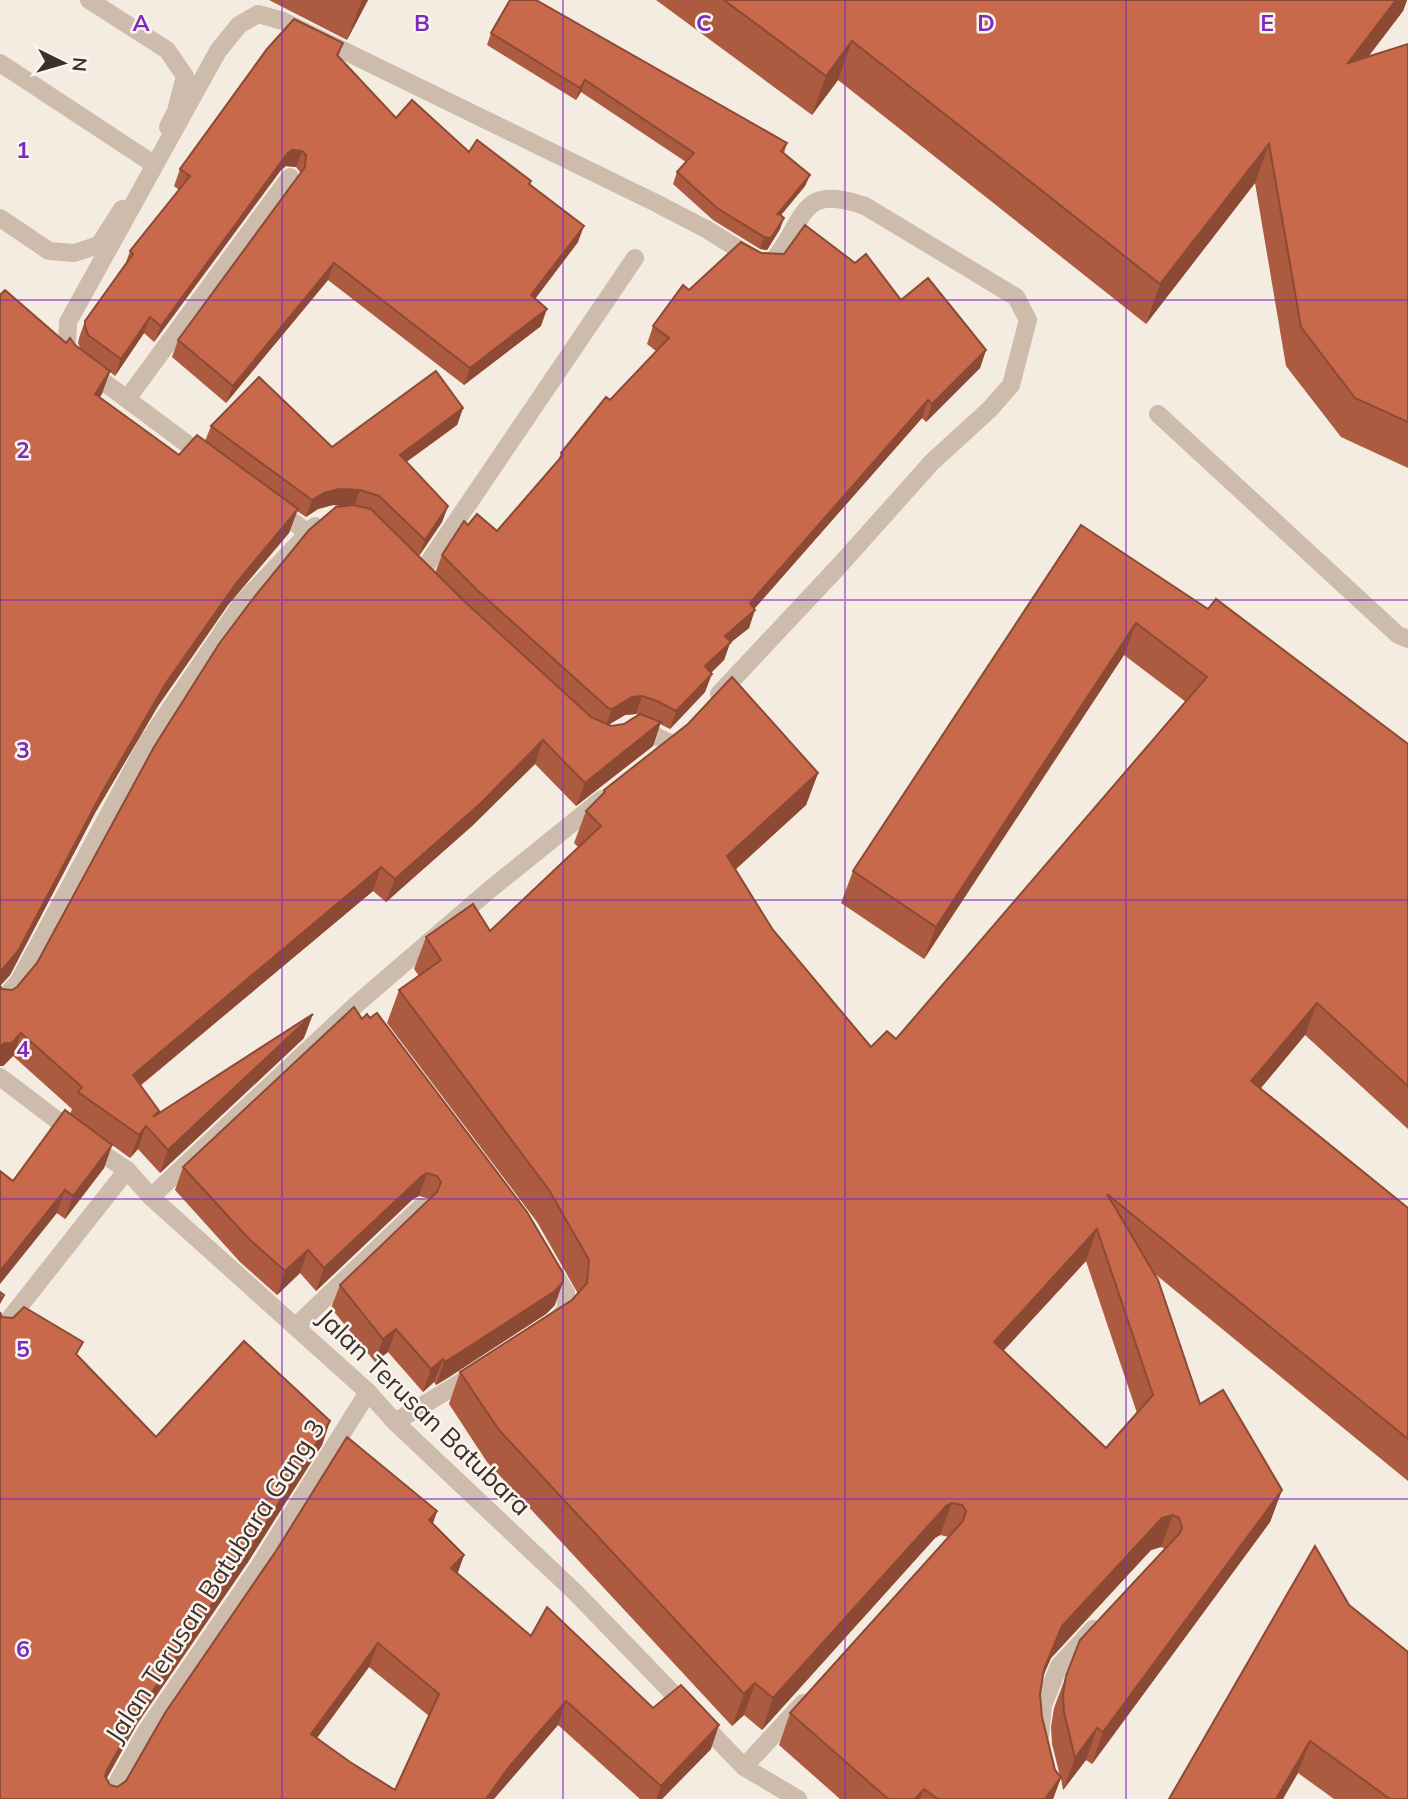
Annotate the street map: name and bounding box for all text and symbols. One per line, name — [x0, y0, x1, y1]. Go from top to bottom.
text: A — [132, 8, 150, 37]
text: B — [414, 8, 430, 37]
text: C — [696, 8, 712, 37]
text: D — [977, 8, 995, 37]
text: E — [1260, 8, 1274, 37]
north arrow — [28, 28, 98, 98]
text: N — [67, 56, 93, 73]
text: 1 — [16, 135, 30, 164]
text: 2 — [16, 435, 30, 464]
text: 3 — [16, 735, 30, 764]
text: 4 — [16, 1034, 30, 1063]
street label: Jalan Terusan Batubara — [311, 1301, 538, 1522]
text: 5 — [16, 1334, 30, 1363]
street label: Jalan Terusan Batubara Gang 3 — [98, 1413, 332, 1749]
text: 6 — [16, 1634, 30, 1663]

